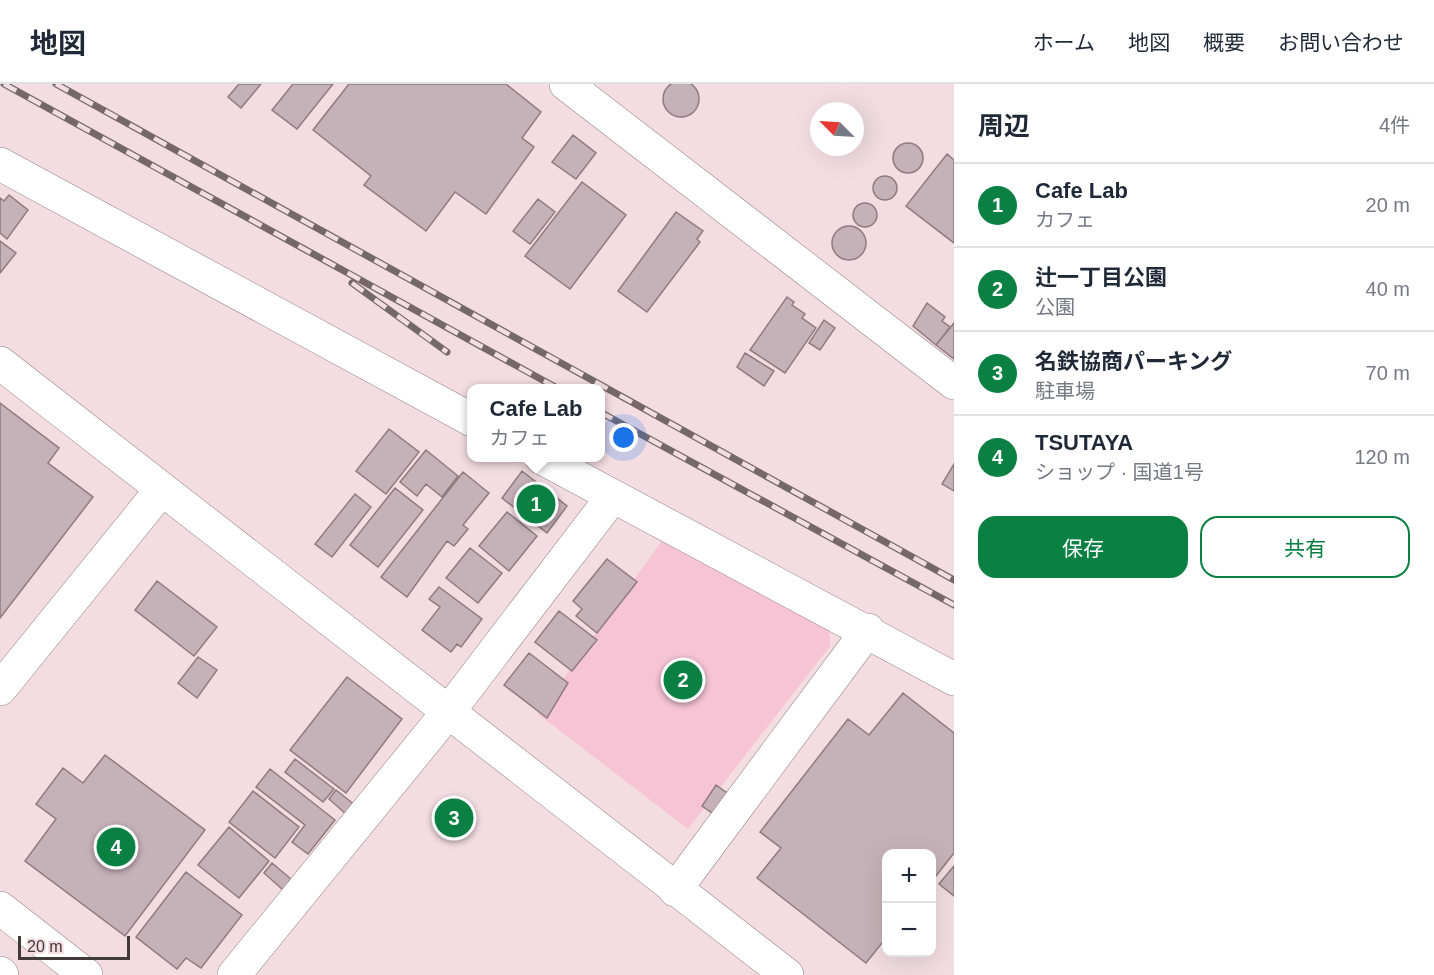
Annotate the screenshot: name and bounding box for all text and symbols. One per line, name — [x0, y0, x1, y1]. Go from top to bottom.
text: 地図 — [30, 28, 86, 59]
text: ホーム — [1033, 31, 1095, 54]
text: 地図 — [1128, 31, 1170, 54]
text: 概要 — [1203, 31, 1245, 54]
text: お問い合わせ — [1278, 31, 1404, 54]
north arrow — [810, 102, 864, 156]
text: 周辺 — [978, 111, 1030, 141]
text: 4件 — [1379, 114, 1410, 136]
text: Cafe Lab — [1035, 178, 1128, 203]
text: 1 — [992, 194, 1003, 216]
text: 20 m — [1366, 194, 1410, 216]
text: カフェ — [1035, 209, 1095, 231]
text: 辻一丁目公園 — [1035, 265, 1167, 290]
text: 2 — [992, 278, 1003, 300]
text: 40 m — [1366, 278, 1410, 300]
text: 公園 — [1035, 296, 1075, 318]
text: 名鉄協商パーキング — [1035, 349, 1232, 374]
text: 3 — [992, 362, 1003, 384]
text: 70 m — [1366, 362, 1410, 384]
text: 駐車場 — [1035, 380, 1095, 402]
popup — [467, 384, 605, 462]
text: Cafe Lab — [490, 396, 582, 421]
your location — [609, 423, 638, 452]
text: カフェ — [490, 427, 550, 449]
text: TSUTAYA — [1035, 430, 1133, 455]
text: 4 — [992, 446, 1003, 468]
text: 120 m — [1354, 446, 1410, 468]
text: ショップ · 国道1号 — [1035, 461, 1204, 483]
pin: 1 — [516, 482, 556, 526]
button: 保存 — [978, 516, 1188, 578]
button: 共有 — [1200, 516, 1410, 578]
pin: 2 — [664, 658, 702, 702]
pin: 3 — [434, 796, 474, 840]
pin: 4 — [96, 824, 136, 870]
map controls — [882, 849, 936, 957]
button: + — [882, 849, 936, 903]
button: − — [882, 903, 936, 957]
scale bar — [18, 933, 130, 960]
text: 20 m — [27, 938, 63, 955]

